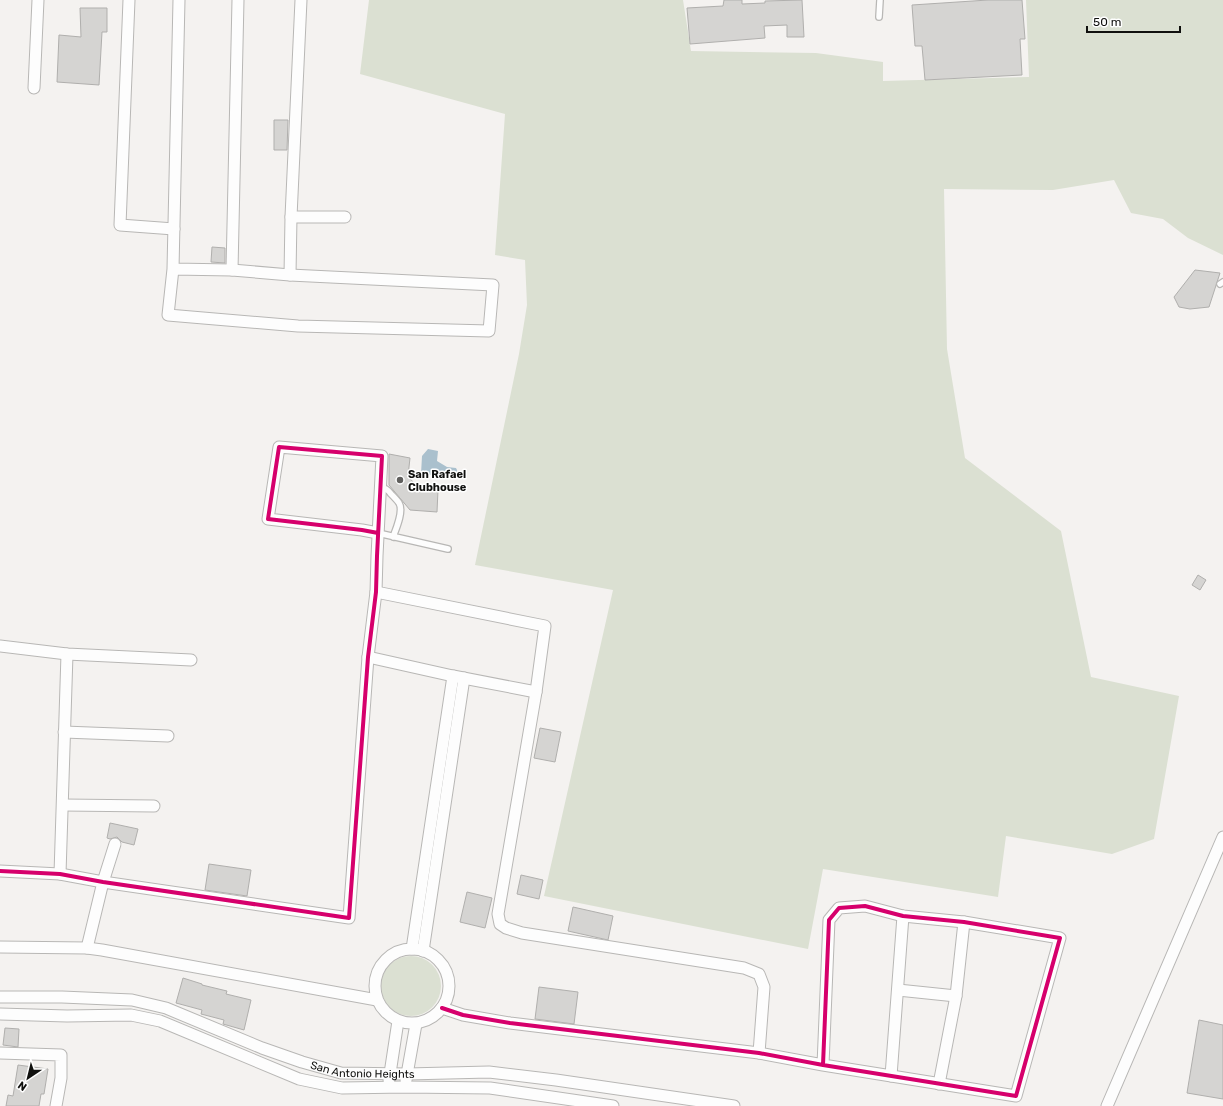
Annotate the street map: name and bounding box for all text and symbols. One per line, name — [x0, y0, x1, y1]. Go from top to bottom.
scale bar — [1087, 8, 1180, 34]
text: 50 m — [1093, 15, 1121, 29]
place label: San Rafael Clubhouse — [408, 468, 467, 494]
marker: San Rafael Clubhouse — [395, 475, 405, 485]
north arrow — [8, 1058, 48, 1098]
street label: San Antonio Heights — [309, 1058, 415, 1081]
text: N — [16, 1078, 30, 1093]

